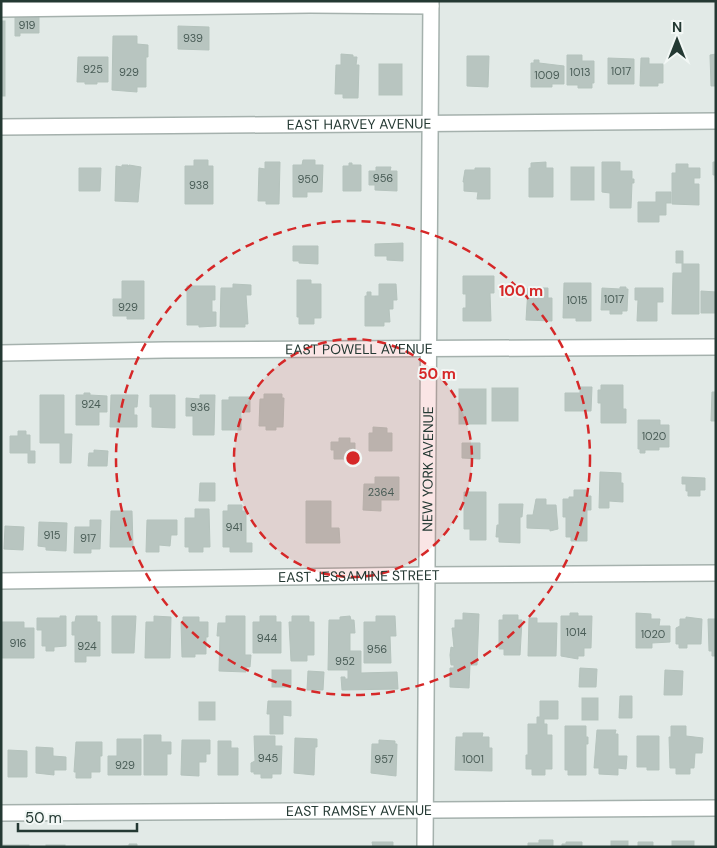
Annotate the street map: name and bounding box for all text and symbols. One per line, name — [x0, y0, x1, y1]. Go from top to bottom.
north arrow — [652, 15, 702, 65]
house number: 919 — [18, 18, 36, 32]
text: N — [672, 18, 682, 36]
house number: 939 — [183, 31, 203, 45]
house number: 925 — [83, 62, 103, 76]
house number: 1017 — [611, 64, 631, 78]
house number: 929 — [119, 65, 139, 79]
house number: 1013 — [570, 65, 590, 79]
house number: 1009 — [534, 68, 560, 82]
street label: EAST HARVEY AVENUE — [287, 114, 431, 134]
house number: 956 — [373, 171, 393, 185]
house number: 950 — [297, 172, 319, 186]
house number: 938 — [189, 178, 209, 192]
text: 100 m — [499, 281, 543, 301]
house number: 1017 — [604, 292, 624, 306]
house number: 1015 — [566, 293, 588, 307]
house number: 929 — [118, 300, 138, 314]
street label: EAST POWELL AVENUE — [285, 340, 433, 358]
text: 50 m — [418, 364, 456, 384]
house number: 924 — [81, 397, 101, 411]
house number: 936 — [190, 400, 210, 414]
street label: NEW YORK AVENUE — [418, 406, 437, 532]
house number: 1020 — [642, 429, 666, 443]
centre of rings — [344, 449, 362, 467]
house number: 2364 — [368, 485, 395, 499]
house number: 941 — [225, 520, 243, 534]
house number: 915 — [44, 528, 61, 542]
house number: 917 — [80, 531, 96, 545]
street label: EAST JESSAMINE STREET — [278, 566, 440, 586]
house number: 1014 — [565, 625, 587, 639]
house number: 1020 — [641, 627, 665, 641]
house number: 944 — [257, 631, 277, 645]
house number: 916 — [9, 636, 27, 650]
house number: 924 — [77, 639, 97, 653]
house number: 956 — [367, 642, 387, 656]
house number: 952 — [335, 654, 355, 668]
house number: 945 — [258, 751, 278, 765]
house number: 957 — [374, 752, 394, 766]
house number: 1001 — [462, 752, 484, 766]
house number: 929 — [115, 758, 135, 772]
scale bar — [18, 800, 136, 832]
street label: EAST RAMSEY AVENUE — [286, 801, 432, 820]
text: 50 m — [25, 808, 62, 828]

